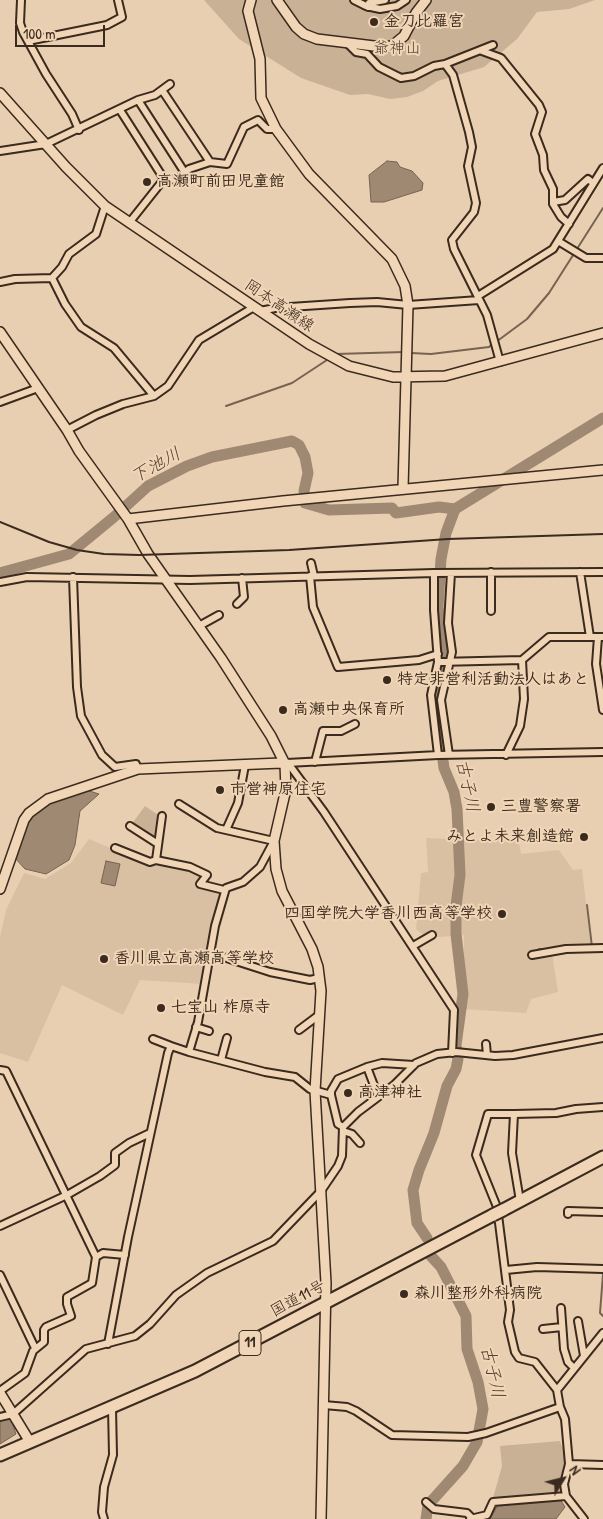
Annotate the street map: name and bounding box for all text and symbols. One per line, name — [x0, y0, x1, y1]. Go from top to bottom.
place label: 金刀比羅宮 — [384, 12, 464, 32]
scale bar — [18, 15, 108, 47]
marker: 金刀比羅宮 — [368, 16, 380, 28]
text: 100 m — [23, 23, 56, 44]
park label: 爺神山 — [373, 39, 421, 59]
place label: 高瀬町前田児童館 — [157, 172, 285, 192]
marker: 高瀬町前田児童館 — [141, 176, 153, 188]
street label: 岡本高瀬線 — [240, 276, 318, 336]
water label: 下池川 — [127, 443, 185, 489]
place label: 特定非営利活動法人はあと — [397, 670, 589, 690]
marker: 特定非営利活動法人はあと — [381, 674, 393, 686]
place label: 高瀬中央保育所 — [293, 700, 405, 720]
marker: 高瀬中央保育所 — [277, 704, 289, 716]
water label: 古子川 — [451, 757, 483, 815]
place label: 市営神原住宅 — [230, 780, 326, 800]
marker: 市営神原住宅 — [214, 784, 226, 796]
place label: 三豊警察署 — [501, 797, 581, 817]
marker: 三豊警察署 — [485, 801, 497, 813]
place label: みとよ未来創造館 — [446, 827, 574, 847]
marker: みとよ未来創造館 — [578, 831, 590, 843]
place label: 四国学院大学香川西高等学校 — [284, 904, 492, 924]
marker: 四国学院大学香川西高等学校 — [496, 908, 508, 920]
place label: 香川県立高瀬高等学校 — [114, 949, 274, 969]
marker: 香川県立高瀬高等学校 — [98, 953, 110, 965]
place label: 七宝山 柞原寺 — [171, 998, 271, 1018]
marker: 七宝山 柞原寺 — [155, 1002, 167, 1014]
place label: 高津神社 — [358, 1083, 422, 1103]
marker: 高津神社 — [342, 1087, 354, 1099]
street label: 国道11号 — [267, 1277, 329, 1321]
place label: 森川整形外科病院 — [414, 1284, 542, 1304]
marker: 森川整形外科病院 — [398, 1288, 410, 1300]
road number: 11 — [239, 1330, 261, 1356]
water label: 古子川 — [475, 1343, 509, 1401]
north arrow — [538, 1454, 588, 1504]
text: N — [566, 1461, 585, 1478]

